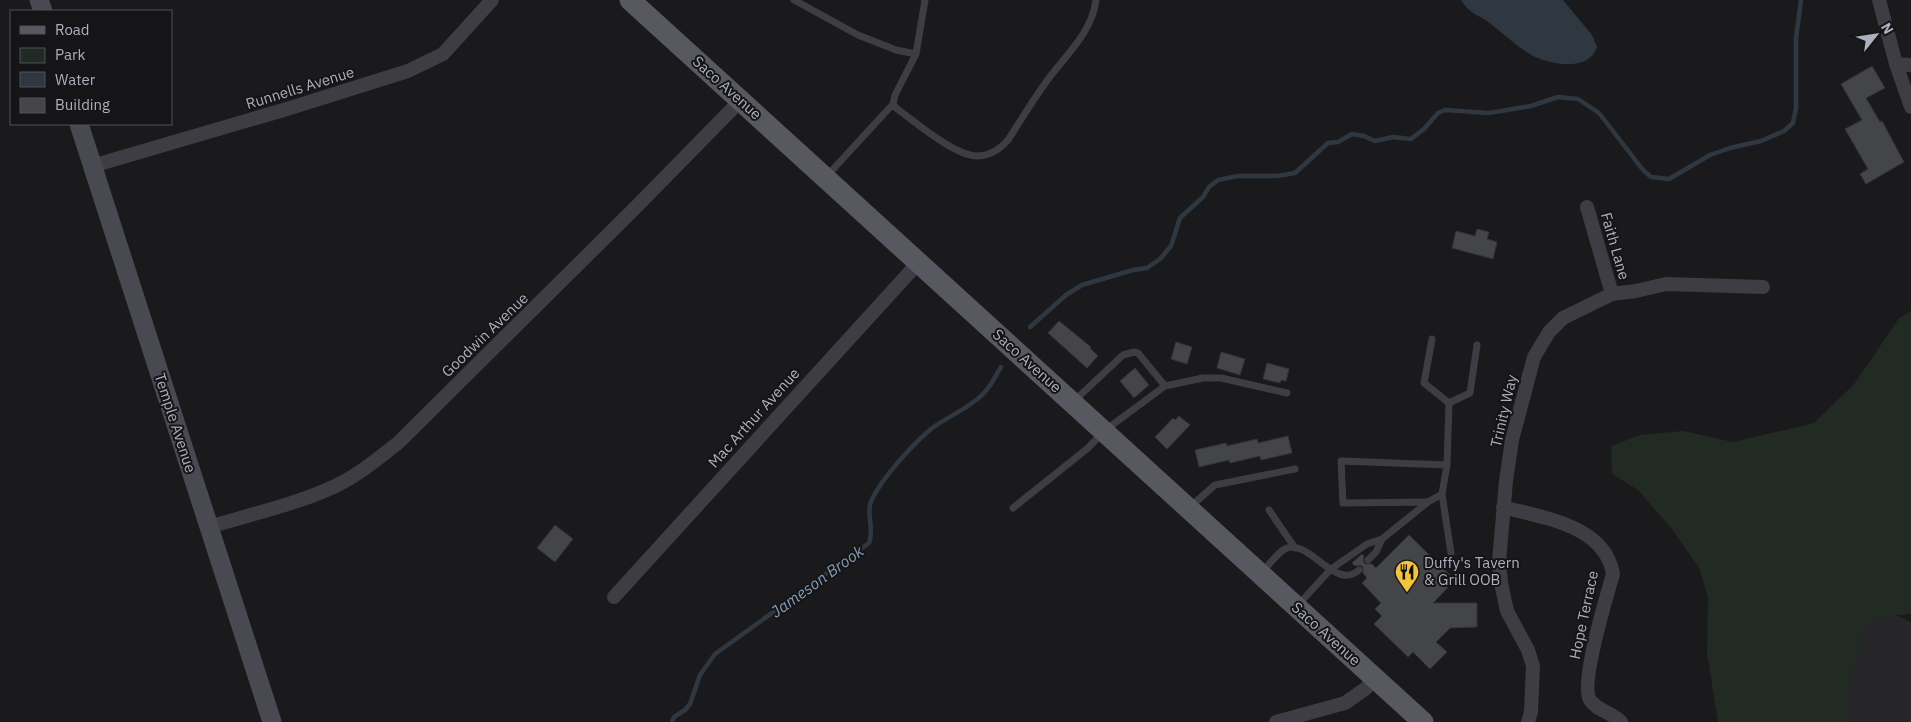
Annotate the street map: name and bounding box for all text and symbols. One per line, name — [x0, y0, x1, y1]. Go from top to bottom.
legend — [10, 10, 172, 125]
north arrow — [1851, 10, 1901, 60]
text: Road — [55, 20, 90, 39]
text: N — [1877, 20, 1898, 37]
text: Park — [55, 45, 85, 64]
street label: Saco Avenue — [689, 52, 766, 124]
street label: Runnells Avenue — [243, 62, 356, 113]
text: Water — [55, 70, 96, 89]
text: Building — [55, 95, 110, 114]
street label: Faith Lane — [1597, 210, 1634, 282]
street label: Goodwin Avenue — [437, 288, 532, 381]
street label: Saco Avenue — [989, 325, 1066, 397]
street label: Mac Arthur Avenue — [704, 364, 803, 472]
street label: Temple Avenue — [150, 371, 201, 475]
street label: Trinity Way — [1486, 372, 1521, 449]
water label: Jameson Brook — [767, 540, 868, 621]
place label: Duffy's Tavern & Grill OOB — [1424, 553, 1520, 589]
restaurant icon: Duffy's Tavern & Grill OOB — [1394, 559, 1420, 593]
street label: Hope Terrace — [1565, 569, 1602, 661]
street label: Saco Avenue — [1288, 598, 1365, 670]

